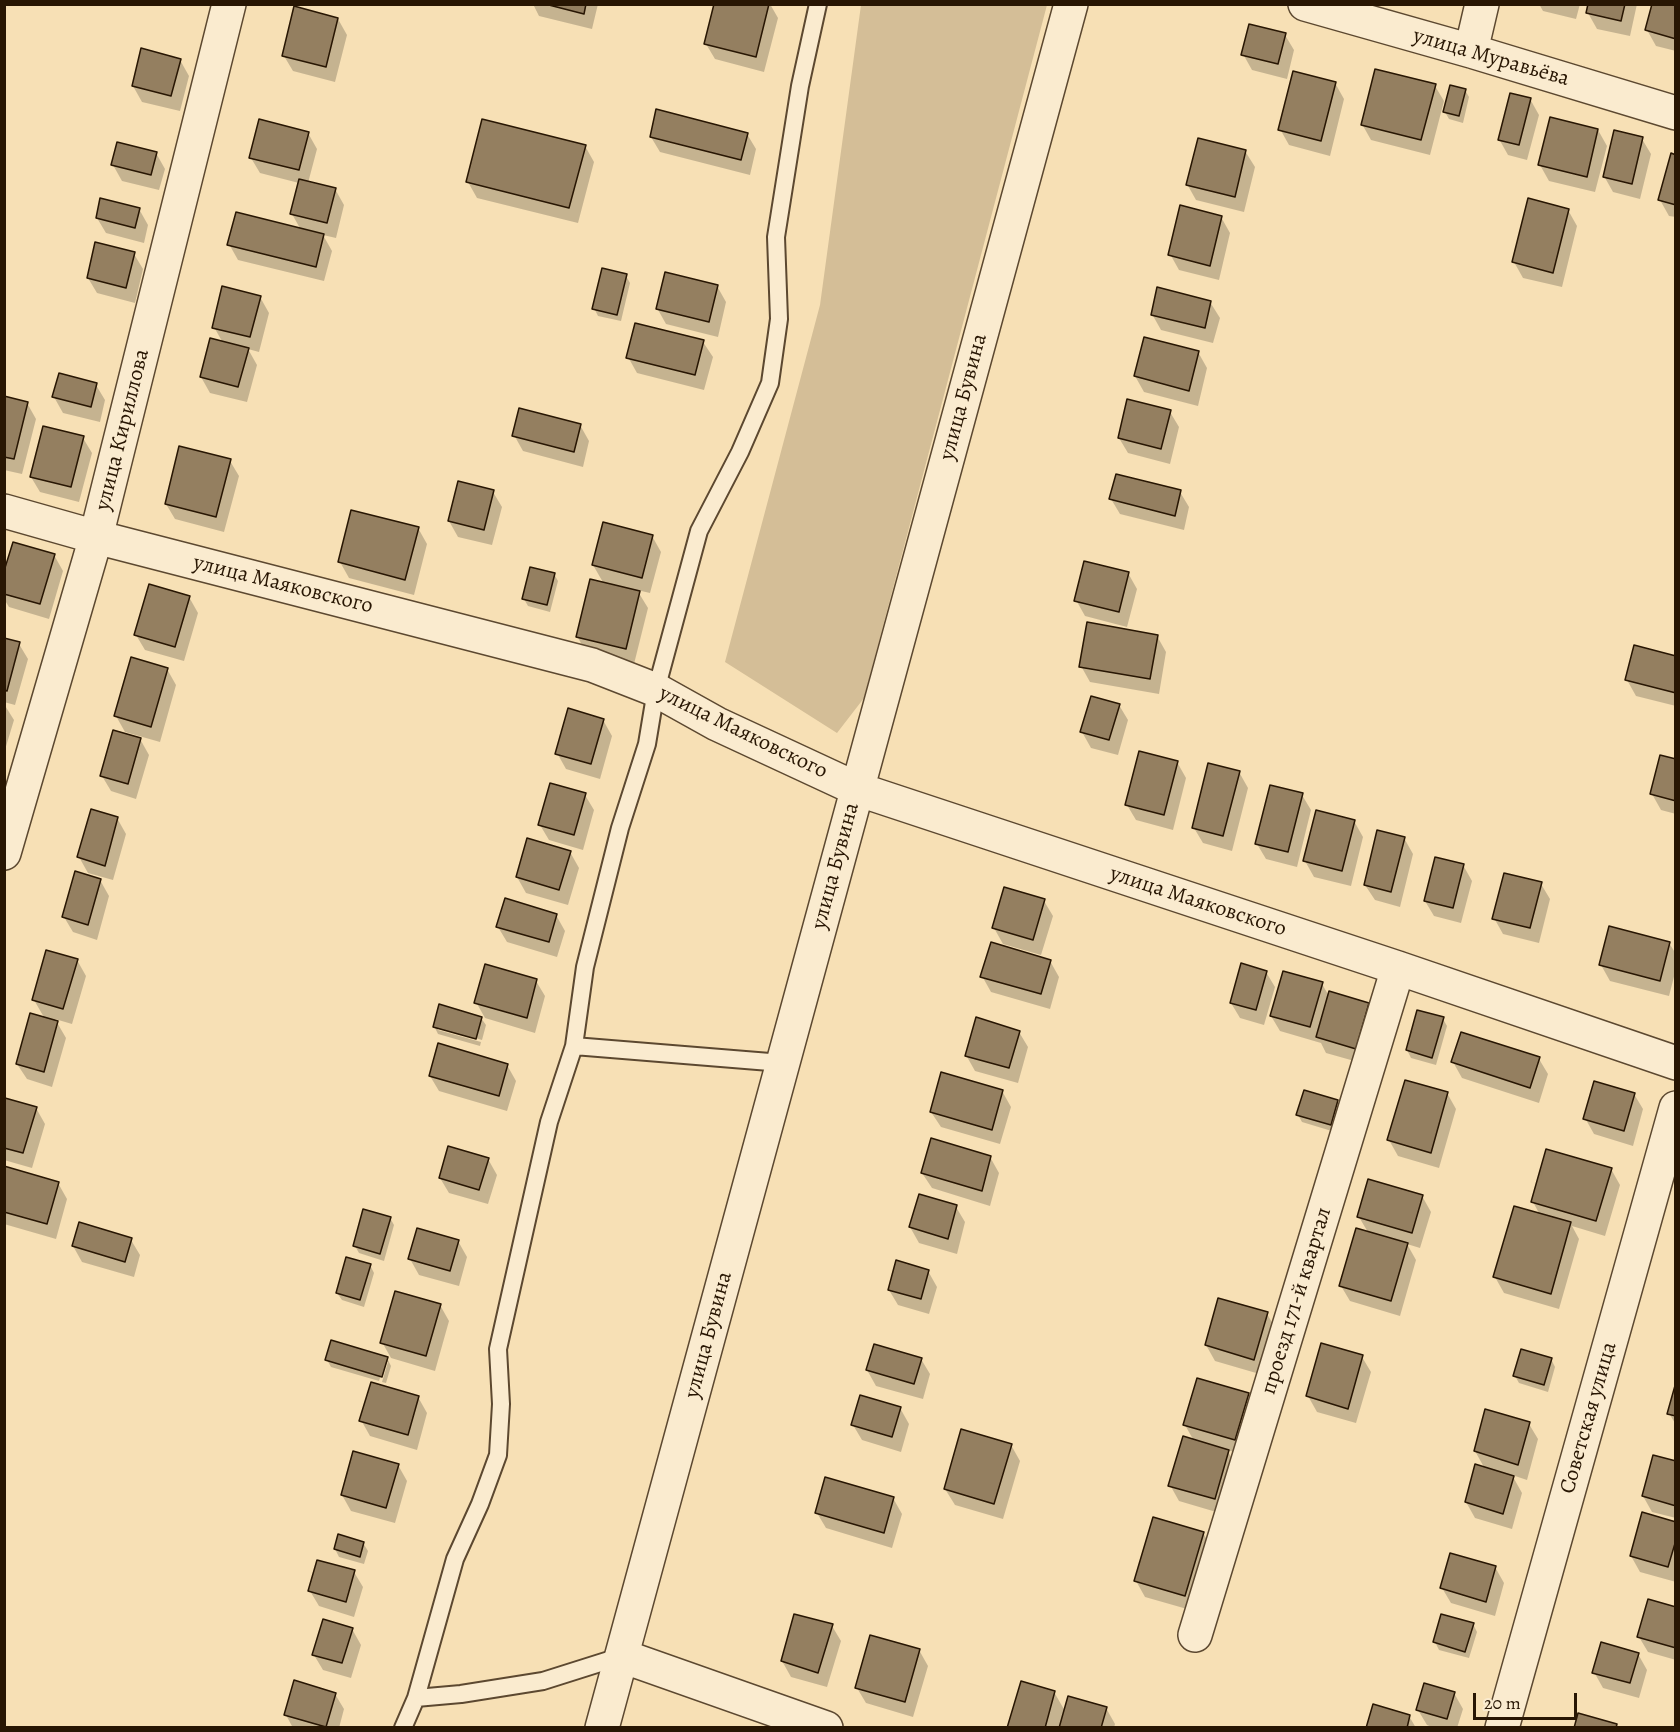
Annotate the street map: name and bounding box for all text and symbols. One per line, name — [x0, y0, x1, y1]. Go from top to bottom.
street label: улица Муравьёва — [1410, 23, 1572, 93]
street label: улица Бувина — [934, 331, 994, 463]
street label: улица Кириллова — [90, 347, 156, 513]
street label: улица Маяковского — [190, 550, 376, 620]
street label: улица Маяковского — [654, 681, 832, 785]
street label: улица Бувина — [806, 800, 866, 932]
street label: улица Маяковского — [1106, 861, 1290, 943]
street label: проезд 171-й квартал — [1256, 1204, 1338, 1398]
street label: улица Бувина — [679, 1269, 739, 1401]
street label: Советская улица — [1555, 1339, 1623, 1497]
scale bar — [1476, 1681, 1580, 1719]
text: 20 m — [1484, 1691, 1521, 1715]

